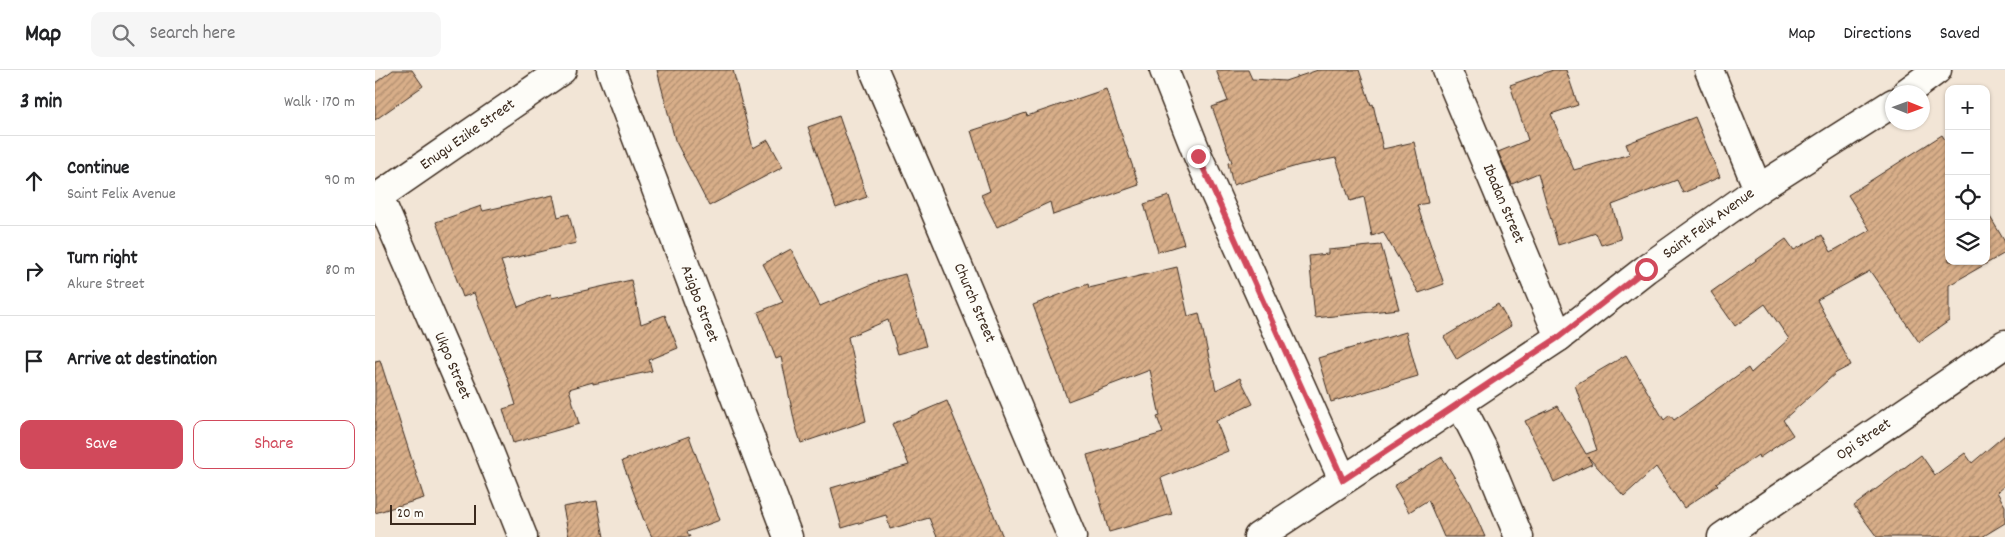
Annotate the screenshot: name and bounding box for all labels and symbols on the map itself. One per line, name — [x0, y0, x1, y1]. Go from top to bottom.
north arrow — [1885, 85, 1930, 130]
street label: Enugu Ezike Street — [416, 94, 520, 176]
route end — [1187, 145, 1210, 168]
street label: Ibadan Street — [1476, 161, 1530, 247]
street label: Saint Felix Avenue — [1658, 183, 1760, 265]
route start — [1635, 258, 1658, 281]
street label: Church Street — [947, 260, 1001, 346]
street label: Azigbo Street — [674, 262, 724, 346]
street label: Ukpo Street — [427, 329, 477, 403]
street label: Opi Street — [1832, 413, 1896, 467]
scale bar — [390, 502, 476, 525]

